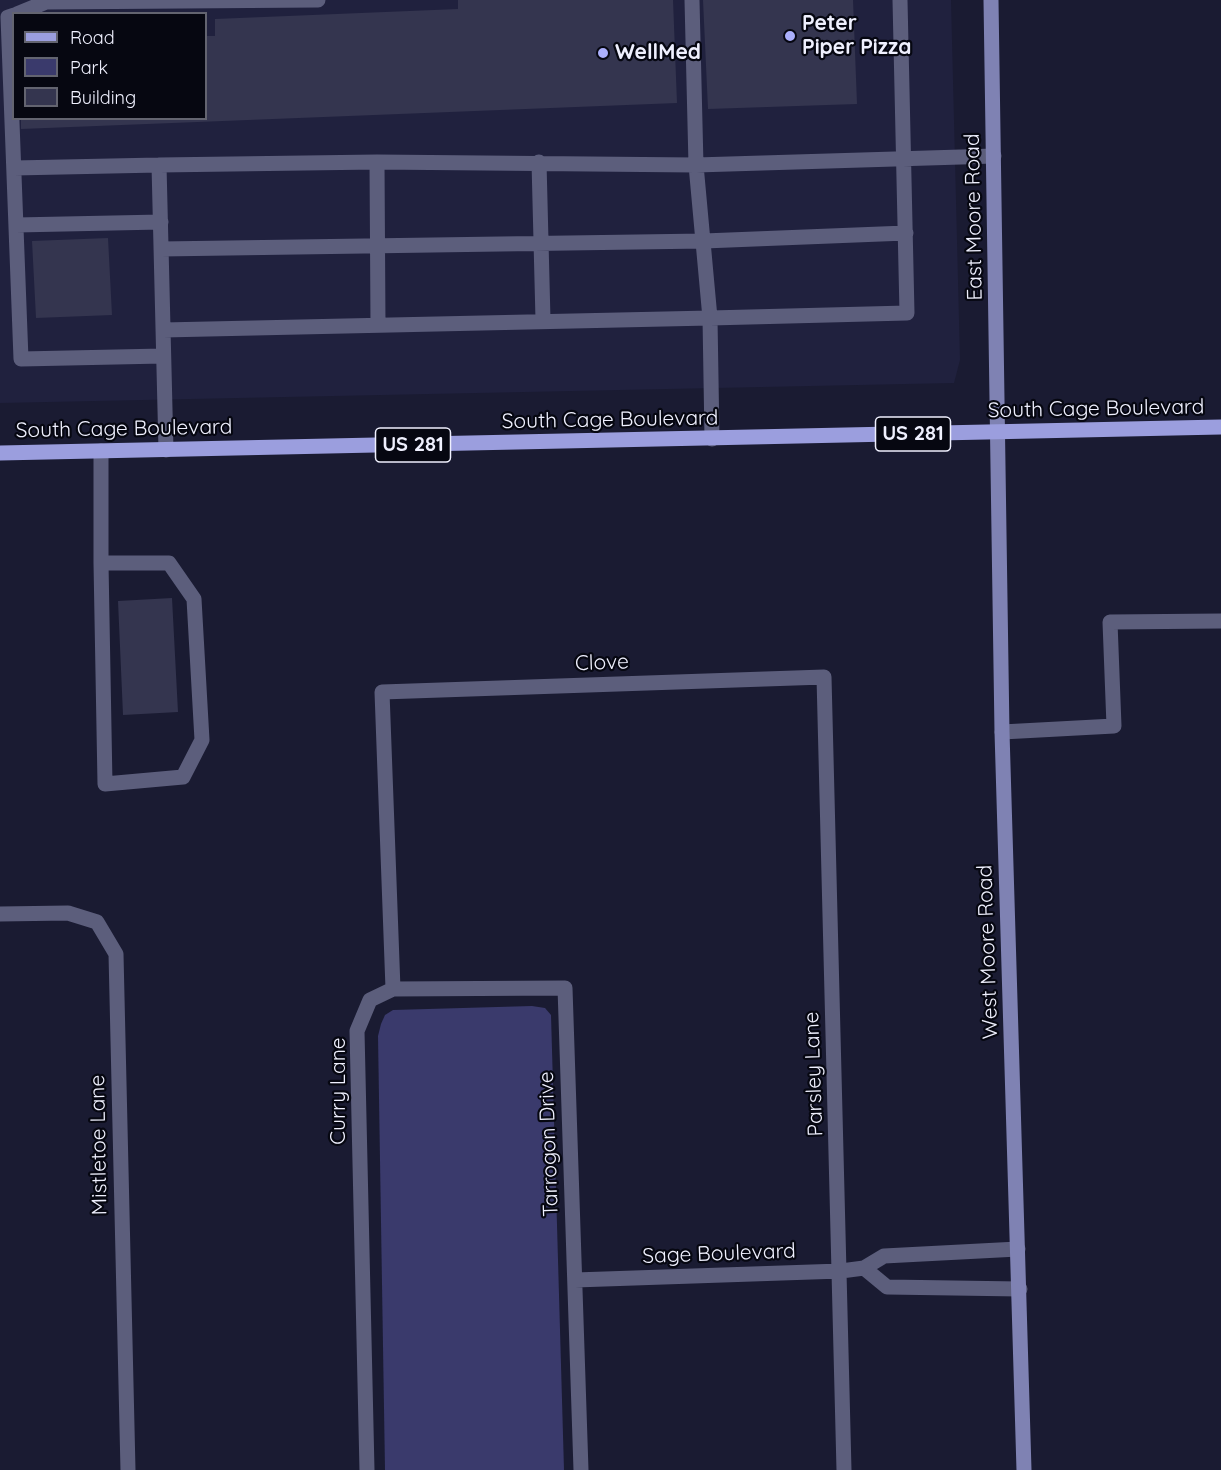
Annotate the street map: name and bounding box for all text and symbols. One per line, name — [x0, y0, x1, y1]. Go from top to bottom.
place label: Peter Piper Pizza — [802, 11, 911, 61]
legend — [12, 12, 207, 120]
text: Road — [70, 26, 115, 49]
marker: Peter Piper Pizza — [783, 29, 797, 43]
place label: WellMed — [615, 40, 701, 66]
marker: WellMed — [596, 46, 610, 60]
text: Park — [70, 56, 108, 79]
text: Building — [70, 86, 136, 109]
street label: East Moore Road — [960, 133, 988, 301]
street label: South Cage Boulevard — [987, 395, 1205, 423]
street label: South Cage Boulevard — [501, 406, 719, 434]
street label: South Cage Boulevard — [15, 415, 233, 443]
road number: US 281 — [876, 417, 950, 451]
road number: US 281 — [376, 428, 450, 462]
street label: Clove — [575, 649, 629, 677]
street label: West Moore Road — [972, 864, 1004, 1040]
street label: Parsley Lane — [799, 1011, 829, 1137]
street label: Curry Lane — [326, 1037, 352, 1145]
street label: Tarrogon Drive — [534, 1071, 564, 1217]
street label: Mistletoe Lane — [85, 1075, 113, 1215]
street label: Sage Boulevard — [642, 1239, 796, 1269]

